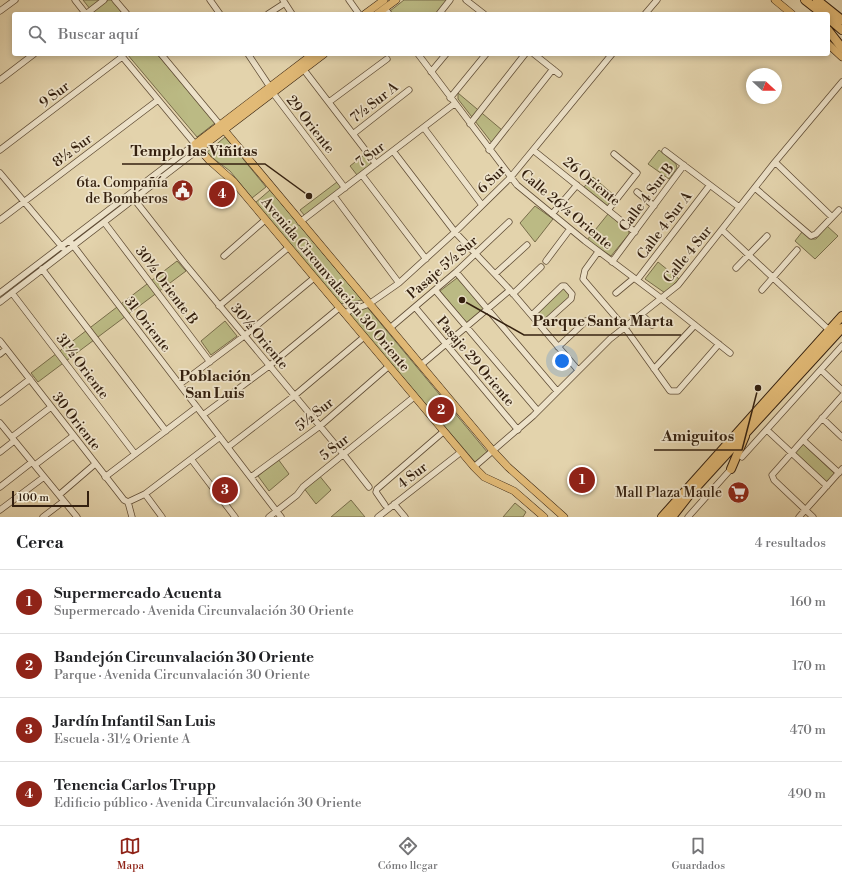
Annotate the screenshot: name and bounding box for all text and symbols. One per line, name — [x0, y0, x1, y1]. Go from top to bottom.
search box — [12, 12, 830, 56]
icon: search — [26, 23, 48, 45]
text: Buscar aquí — [58, 25, 139, 44]
north arrow — [746, 68, 782, 104]
street label: 9 Sur — [36, 78, 73, 112]
street label: 7½ Sur A — [347, 78, 403, 127]
street label: 29 Oriente — [282, 92, 338, 157]
street label: 8½ Sur — [49, 130, 96, 172]
callout: Templo las Viñitas — [122, 137, 265, 164]
street label: 7 Sur — [352, 138, 389, 172]
text: Templo las Viñitas — [131, 142, 258, 161]
street label: 26 Oriente — [559, 153, 624, 210]
street label: Calle 4 Sur B — [615, 160, 678, 235]
street label: 6 Sur — [474, 162, 510, 198]
street label: Calle 26½ Oriente — [516, 166, 616, 254]
place label: 6ta. Compañía de Bomberos — [76, 174, 169, 208]
public building icon: 6ta. Compañía de Bomberos — [170, 177, 196, 203]
pin: 4 — [209, 179, 235, 209]
street label: Calle 4 Sur A — [633, 188, 695, 262]
street label: Avenida Circunvalación 30 Oriente — [256, 193, 414, 376]
street label: Calle 4 Sur — [659, 222, 715, 286]
street label: Pasaje 5½ Sur — [404, 232, 482, 303]
street label: 30½ Oriente B — [131, 243, 202, 328]
street label: 31 Oriente — [120, 293, 174, 356]
street label: 30½ Oriente — [226, 300, 292, 373]
callout: Parque Santa Marta — [524, 308, 681, 335]
text: Parque Santa Marta — [533, 312, 674, 331]
street label: Pasaje 29 Oriente — [434, 313, 518, 409]
street label: 31½ Oriente — [52, 330, 113, 403]
your location — [552, 351, 572, 371]
district label: Población San Luis — [179, 367, 252, 403]
street label: 30 Oriente — [48, 389, 105, 454]
street label: 5½ Sur — [292, 394, 337, 436]
pin: 2 — [428, 395, 454, 425]
callout: Amiguitos — [654, 423, 742, 450]
text: Amiguitos — [661, 427, 734, 446]
street label: 5 Sur — [316, 431, 353, 465]
street label: 4 Sur — [394, 458, 431, 493]
pin: 1 — [569, 465, 595, 495]
pin: 3 — [212, 475, 238, 505]
supermarket icon: Mall Plaza Maule — [725, 479, 751, 505]
place label: Mall Plaza Maule — [615, 484, 722, 502]
scale bar — [12, 489, 89, 508]
text: 100 m — [18, 491, 49, 505]
text: Cerca — [16, 532, 64, 554]
text: 4 resultados — [755, 535, 826, 551]
text: Supermercado Acuenta — [54, 584, 222, 603]
text: 1 — [26, 594, 32, 610]
text: 160 m — [790, 594, 826, 610]
text: Supermercado · Avenida Circunvalación 30 Oriente — [54, 603, 354, 619]
text: Bandejón Circunvalación 30 Oriente — [54, 648, 314, 667]
text: 2 — [25, 658, 33, 674]
text: 170 m — [792, 658, 826, 674]
text: Parque · Avenida Circunvalación 30 Oriente — [54, 667, 310, 683]
text: Jardín Infantil San Luis — [54, 712, 216, 731]
text: 3 — [25, 722, 33, 738]
text: 470 m — [790, 722, 826, 738]
text: Escuela · 31½ Oriente A — [54, 731, 190, 747]
text: Tenencia Carlos Trupp — [54, 776, 216, 795]
text: 4 — [25, 786, 33, 802]
text: 490 m — [788, 786, 826, 802]
text: Edificio público · Avenida Circunvalación 30 Oriente — [54, 795, 362, 811]
tab: Mapa — [117, 835, 144, 873]
tab: Cómo llegar — [378, 835, 438, 873]
tab: Guardados — [671, 835, 725, 873]

